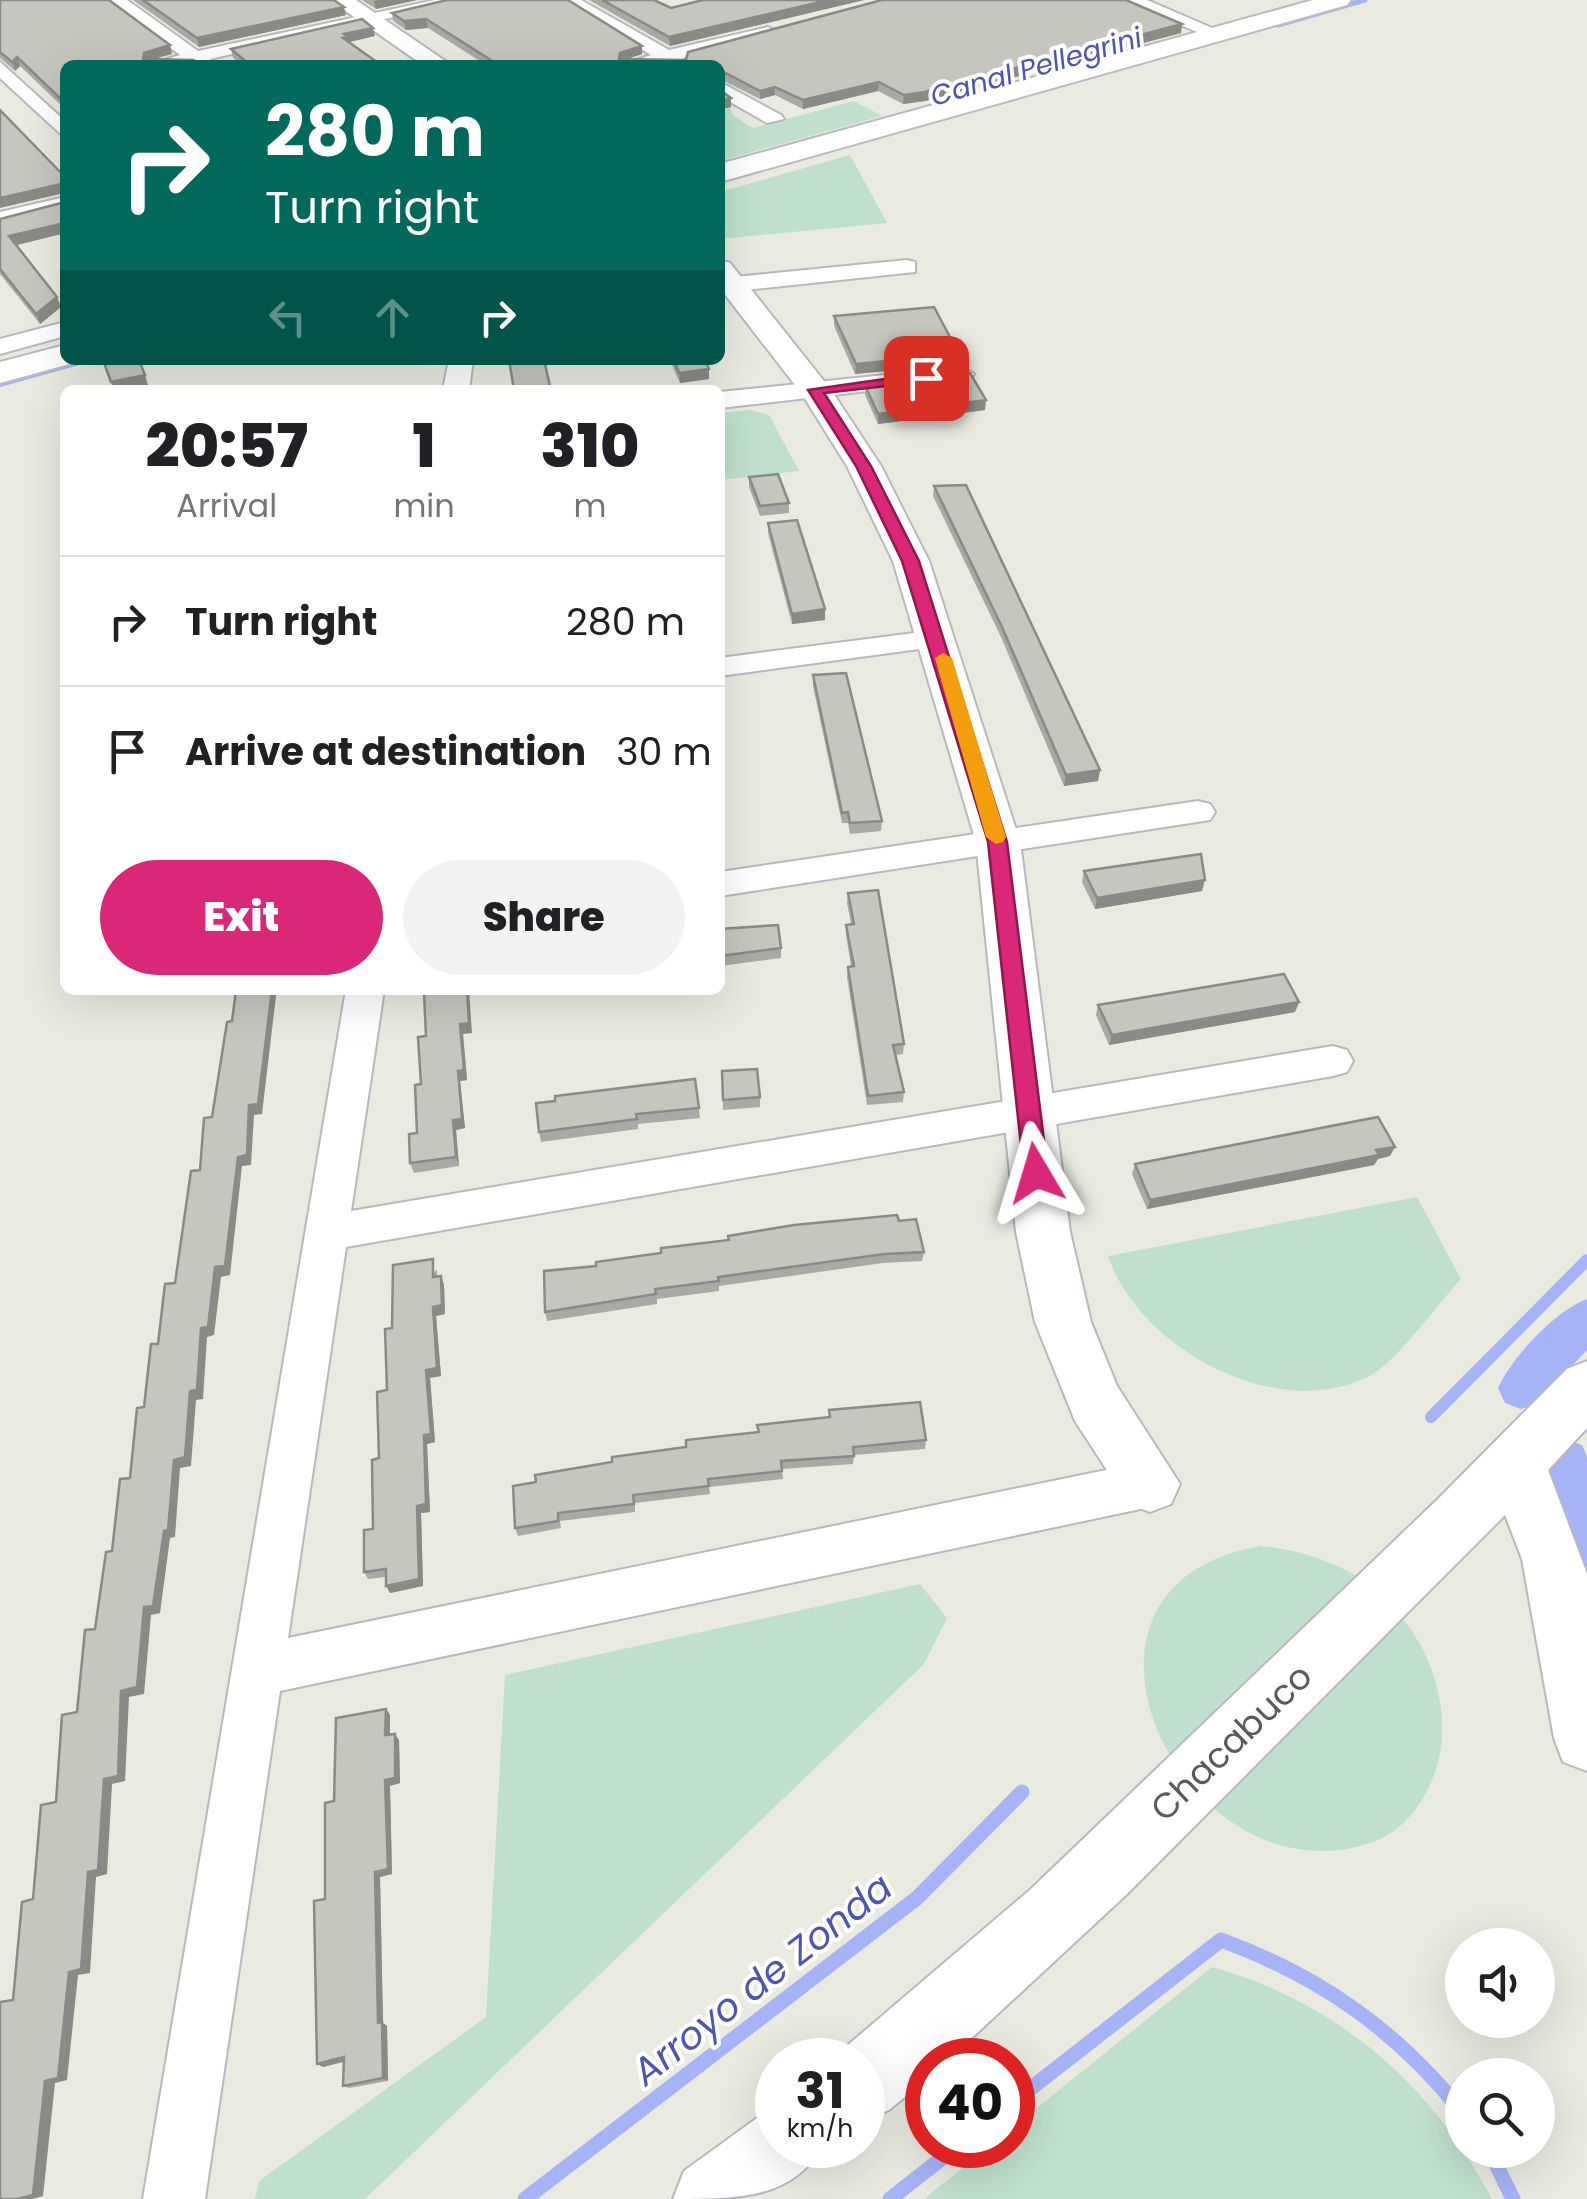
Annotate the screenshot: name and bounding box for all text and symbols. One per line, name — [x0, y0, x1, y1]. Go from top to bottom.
water label: Canal Pellegrini — [926, 18, 1147, 116]
text: 280 m — [265, 82, 485, 181]
icon: right — [100, 100, 230, 230]
text: Turn right — [265, 176, 479, 239]
icon: left — [260, 290, 315, 345]
icon: ahead — [365, 290, 420, 345]
icon: right — [470, 290, 525, 345]
pin — [884, 336, 969, 421]
icon: arrive — [899, 351, 954, 406]
text: 20:57 — [146, 404, 308, 488]
text: 1 — [412, 404, 436, 488]
text: 310 — [540, 404, 639, 488]
text: Arrival — [176, 483, 277, 528]
text: min — [393, 483, 455, 528]
text: m — [573, 483, 606, 528]
icon: right — [100, 594, 155, 649]
text: Turn right — [185, 595, 377, 648]
text: 280 m — [566, 595, 685, 648]
icon: arrive — [100, 724, 155, 779]
text: Arrive at destination — [185, 725, 586, 778]
text: 30 m — [616, 725, 712, 778]
button: Exit — [100, 860, 383, 975]
button: Share — [403, 860, 685, 975]
position arrow — [984, 1121, 1088, 1225]
street label: Chacabuco — [1139, 1652, 1323, 1832]
water label: Arroyo de Zonda — [620, 1861, 903, 2098]
map controls — [1445, 1928, 1555, 2168]
button: sound — [1445, 1928, 1555, 2038]
speed limit sign: 40 — [905, 2038, 1035, 2168]
text: 31 — [795, 2055, 845, 2126]
button: search — [1445, 2058, 1555, 2168]
text: km/h — [787, 2111, 853, 2146]

